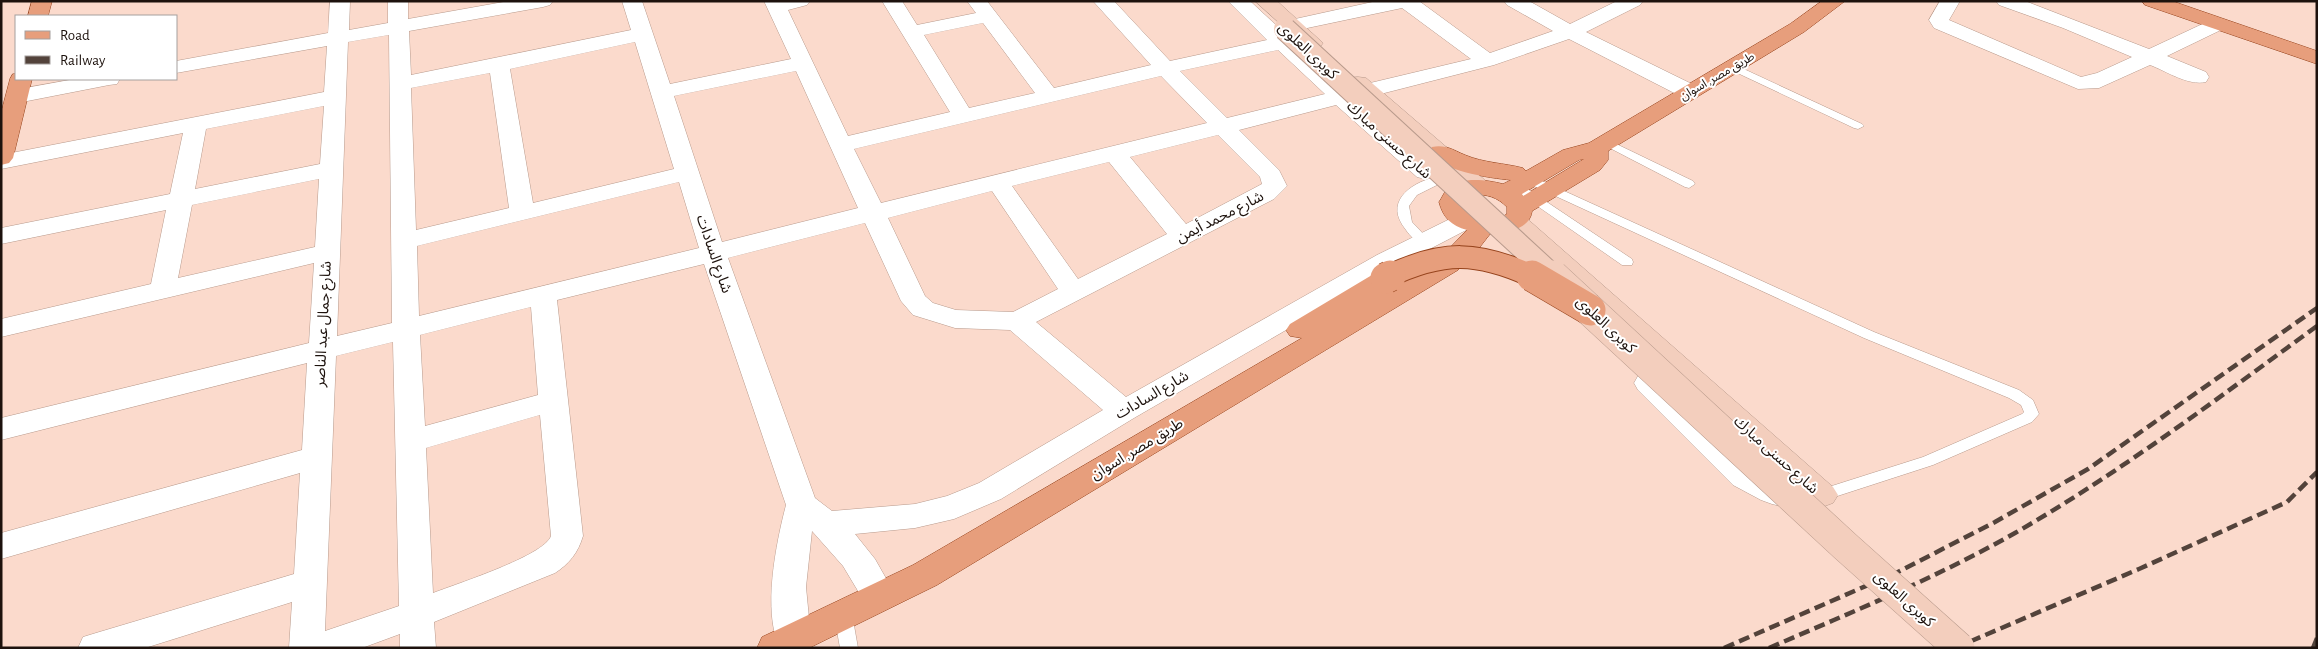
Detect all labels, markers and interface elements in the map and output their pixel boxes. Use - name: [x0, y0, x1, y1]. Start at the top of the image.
- legend: [15, 15, 178, 80]
- street label: كوبرى العلوى: [1275, 20, 1341, 83]
- text: Road: [60, 28, 90, 43]
- street label: طريق مصر, اسوان: [1678, 50, 1757, 104]
- text: Railway: [60, 53, 106, 68]
- street label: شارع حسنى مبارك: [1341, 98, 1434, 185]
- street label: شارع محمد أيمن: [1173, 187, 1268, 249]
- street label: شارع السادات: [690, 213, 735, 297]
- street label: شارع جمال عبد الناصر: [312, 260, 338, 389]
- street label: كوبرى العلوى: [1573, 294, 1639, 357]
- street label: شارع السادات: [1113, 368, 1193, 425]
- street label: شارع حسنى مبارك: [1728, 413, 1821, 500]
- street label: طريق مصر, اسوان: [1088, 416, 1187, 484]
- street label: كوبرى العلوى: [1870, 568, 1938, 631]

